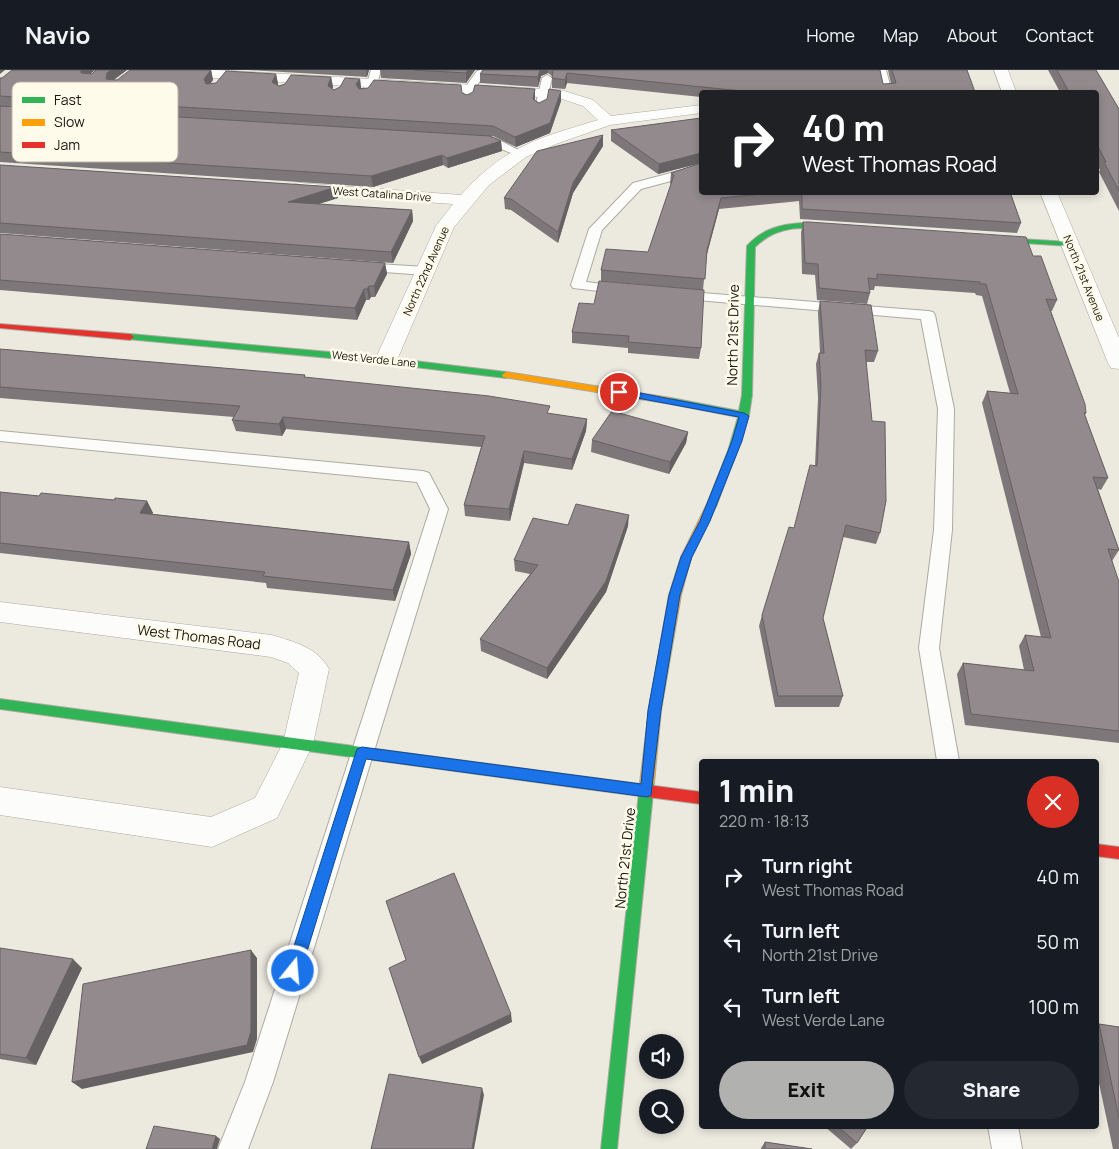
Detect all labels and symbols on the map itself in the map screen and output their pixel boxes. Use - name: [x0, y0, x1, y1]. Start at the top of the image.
- legend: [12, 82, 178, 162]
- text: Fast: [54, 90, 82, 109]
- text: Slow: [54, 112, 85, 131]
- text: Jam: [54, 135, 80, 154]
- street label: West Catalina Drive: [332, 183, 432, 204]
- street label: North 22nd Avenue: [399, 223, 452, 318]
- street label: North 21st Avenue: [1060, 232, 1109, 324]
- street label: North 21st Drive: [722, 284, 743, 386]
- street label: West Verde Lane: [331, 347, 417, 370]
- pin: [598, 371, 640, 413]
- street label: West Thomas Road: [136, 620, 262, 653]
- street label: North 21st Drive: [610, 806, 639, 909]
- position arrow: [266, 944, 318, 996]

